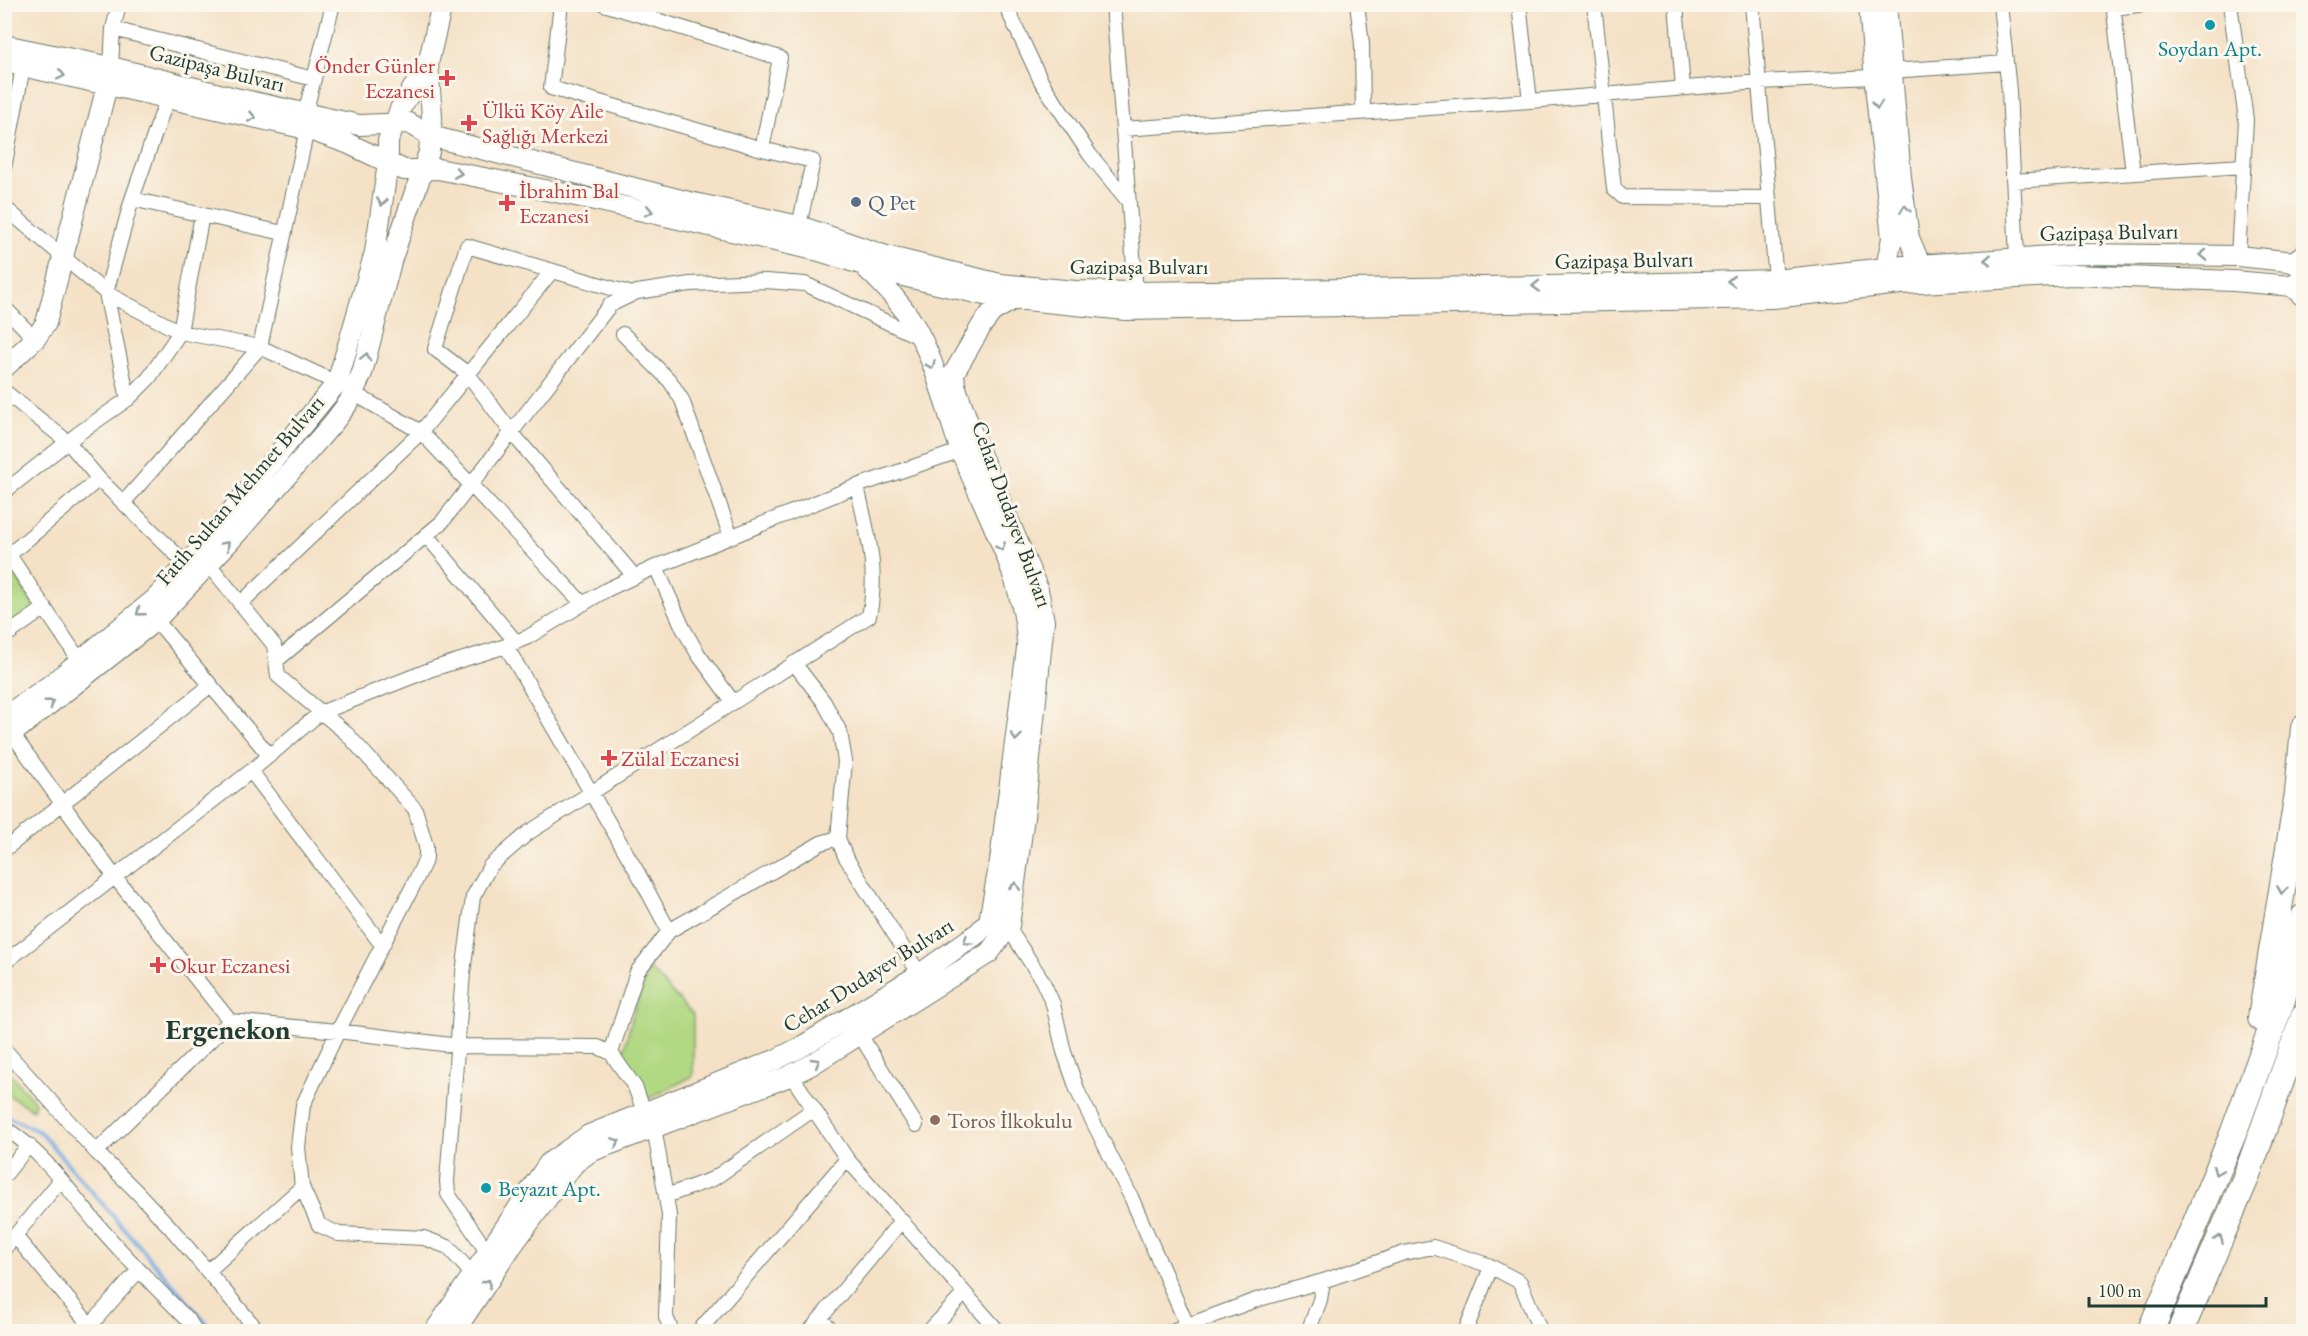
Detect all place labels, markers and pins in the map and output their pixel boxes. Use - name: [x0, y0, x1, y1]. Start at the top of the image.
- marker: Soydan Apt.: [2203, 18, 2217, 32]
- place label: Soydan Apt.: [2158, 34, 2262, 63]
- place label: Önder Günler Eczanesi: [315, 51, 436, 105]
- marker: Önder Günler Eczanesi: [440, 71, 454, 85]
- place label: Ülkü Köy Aile Sağlığı Merkezi: [482, 96, 609, 150]
- marker: Ülkü Köy Aile Sağlığı Merkezi: [460, 114, 478, 132]
- place label: İbrahim Bal Eczanesi: [519, 176, 619, 230]
- place label: Q Pet: [868, 188, 916, 217]
- marker: Q Pet: [849, 195, 863, 209]
- marker: İbrahim Bal Eczanesi: [500, 196, 514, 210]
- place label: Zülal Eczanesi: [621, 744, 740, 773]
- marker: Zülal Eczanesi: [602, 751, 616, 765]
- place label: Okur Eczanesi: [170, 951, 290, 980]
- marker: Okur Eczanesi: [151, 958, 165, 972]
- place label: Toros İlkokulu: [947, 1106, 1073, 1135]
- marker: Toros İlkokulu: [928, 1113, 942, 1127]
- place label: Beyazıt Apt.: [498, 1174, 601, 1203]
- marker: Beyazıt Apt.: [479, 1181, 493, 1195]

